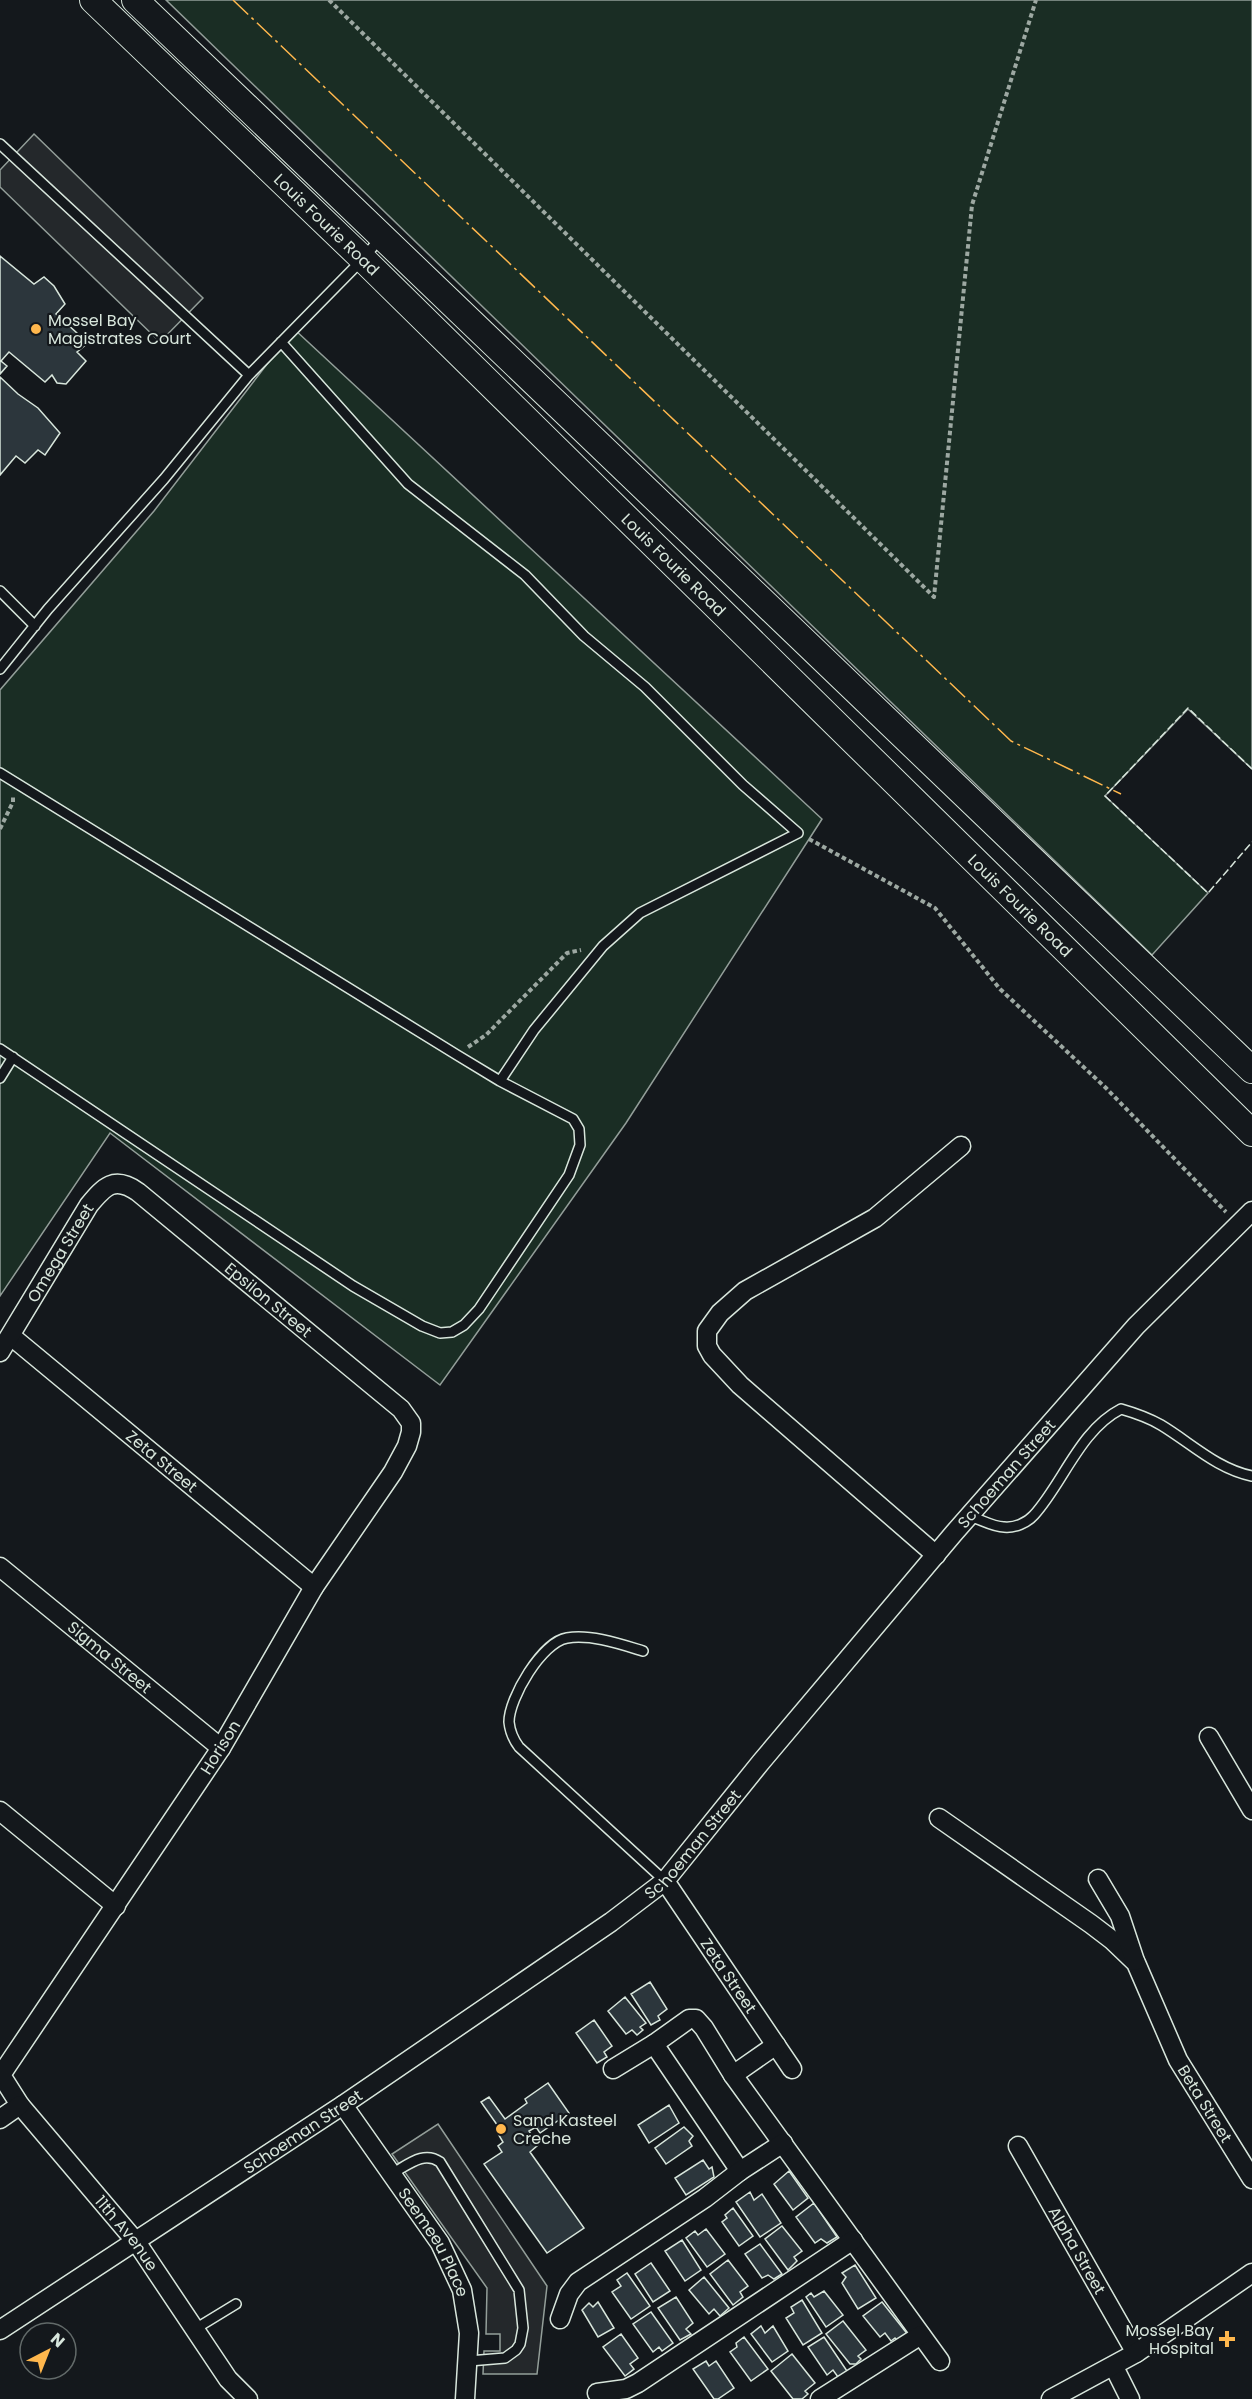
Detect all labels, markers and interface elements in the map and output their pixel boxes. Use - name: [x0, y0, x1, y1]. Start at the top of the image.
- street label: Louis Fourie Road: [269, 168, 384, 281]
- place label: Mossel Bay Magistrates Court: [48, 309, 191, 350]
- marker: Mossel Bay Magistrates Court: [29, 322, 43, 336]
- street label: Louis Fourie Road: [616, 508, 731, 622]
- street label: Louis Fourie Road: [963, 849, 1077, 962]
- street label: Omega Street: [22, 1199, 99, 1307]
- street label: Epsilon Street: [220, 1257, 317, 1343]
- street label: Schoeman Street: [952, 1414, 1061, 1533]
- street label: Zeta Street: [121, 1425, 202, 1498]
- street label: Sigma Street: [63, 1616, 157, 1699]
- street label: Horison: [195, 1716, 246, 1779]
- street label: Schoeman Street: [639, 1785, 746, 1905]
- street label: Zeta Street: [695, 1934, 762, 2018]
- street label: Beta Street: [1172, 2061, 1238, 2147]
- street label: Schoeman Street: [239, 2084, 367, 2179]
- place label: Sand Kasteel Creche: [513, 2109, 617, 2150]
- marker: Sand Kasteel Creche: [494, 2122, 508, 2136]
- street label: Seemeeu Place: [392, 2183, 474, 2298]
- street label: 11th Avenue: [89, 2191, 164, 2276]
- street label: Alpha Street: [1043, 2202, 1111, 2299]
- place label: Mossel Bay Hospital: [1126, 2319, 1214, 2360]
- north arrow: [18, 2321, 78, 2381]
- text: N: [46, 2328, 70, 2353]
- marker: Mossel Bay Hospital: [1218, 2330, 1236, 2348]

